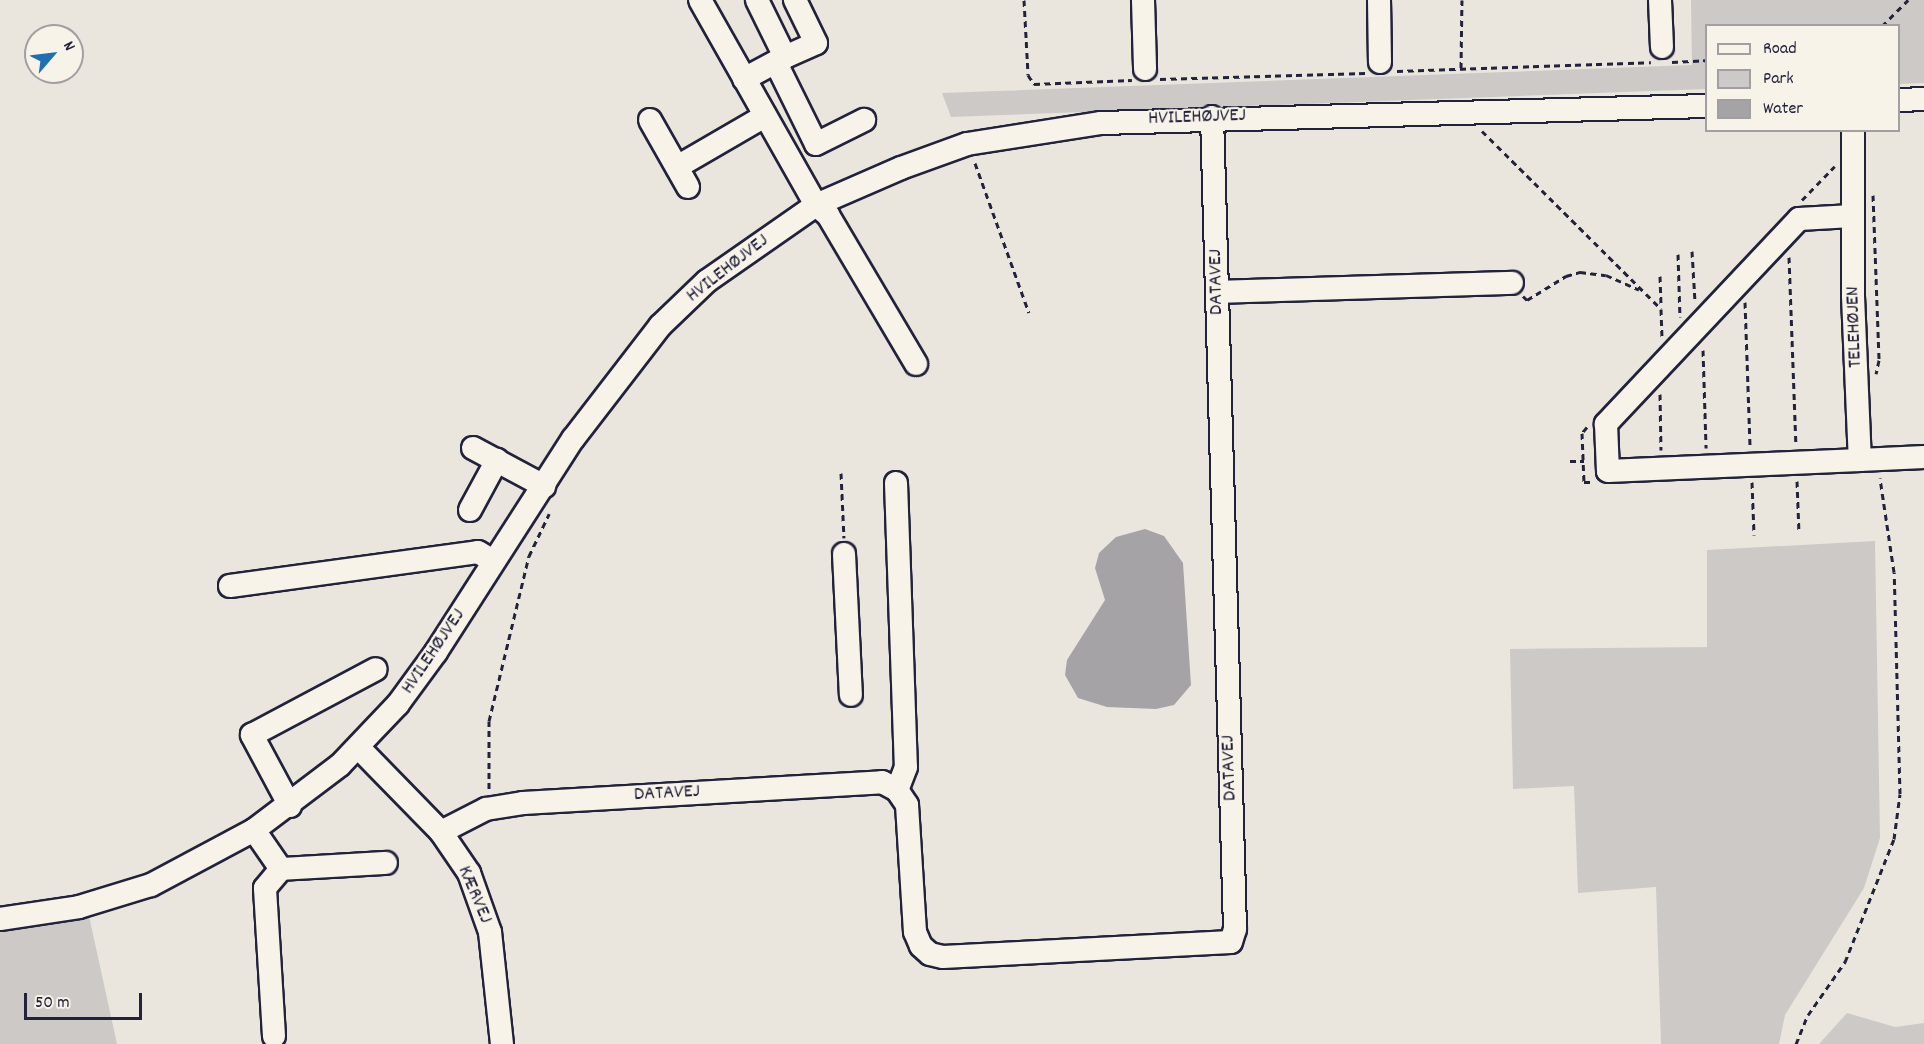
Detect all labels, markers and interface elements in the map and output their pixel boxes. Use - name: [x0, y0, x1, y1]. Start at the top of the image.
- north arrow: [24, 24, 84, 84]
- legend: [1705, 24, 1900, 132]
- text: N: [57, 37, 81, 55]
- text: Road: [1763, 37, 1797, 62]
- text: Park: [1763, 67, 1794, 92]
- text: Water: [1763, 97, 1803, 122]
- street label: HVILEHØJVEJ: [1148, 104, 1246, 132]
- street label: HVILEHØJVEJ: [682, 229, 774, 309]
- street label: DATAVEJ: [1204, 249, 1230, 315]
- street label: TELEHØJEN: [1842, 286, 1868, 368]
- street label: HVILEHØJVEJ: [397, 605, 471, 699]
- street label: DATAVEJ: [1217, 735, 1243, 801]
- street label: DATAVEJ: [633, 780, 701, 808]
- street label: KÆRVEJ: [451, 863, 497, 927]
- scale bar: [27, 981, 146, 1019]
- text: 50 m: [35, 991, 70, 1016]

